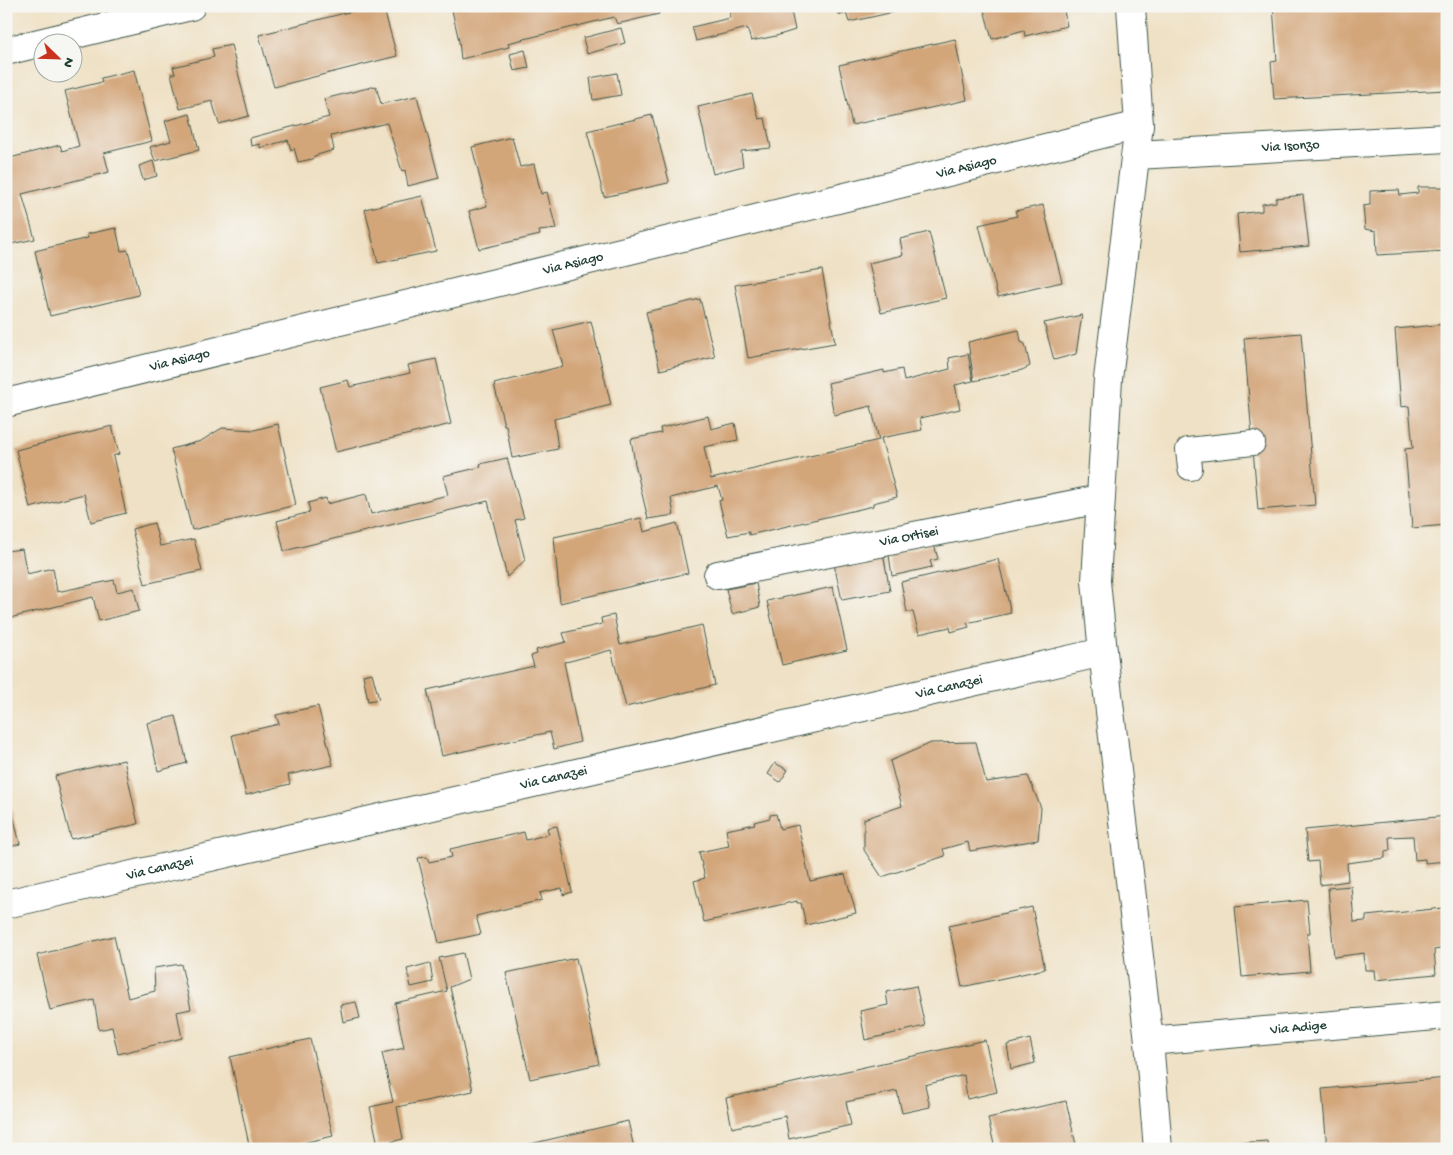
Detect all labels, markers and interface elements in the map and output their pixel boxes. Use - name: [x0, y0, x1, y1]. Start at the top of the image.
- north arrow: [32, 32, 82, 82]
- text: N: [58, 55, 77, 70]
- street label: Via Isonzo: [1260, 136, 1320, 157]
- street label: Via Asiago: [934, 152, 998, 183]
- street label: Via Asiago: [540, 248, 605, 280]
- street label: Via Asiago: [147, 345, 212, 376]
- street label: Via Ortisei: [877, 523, 940, 551]
- street label: Via Canazei: [913, 671, 985, 703]
- street label: Via Canazei: [518, 762, 589, 794]
- street label: Via Canazei: [124, 853, 195, 885]
- street label: Via Adige: [1268, 1017, 1328, 1039]

